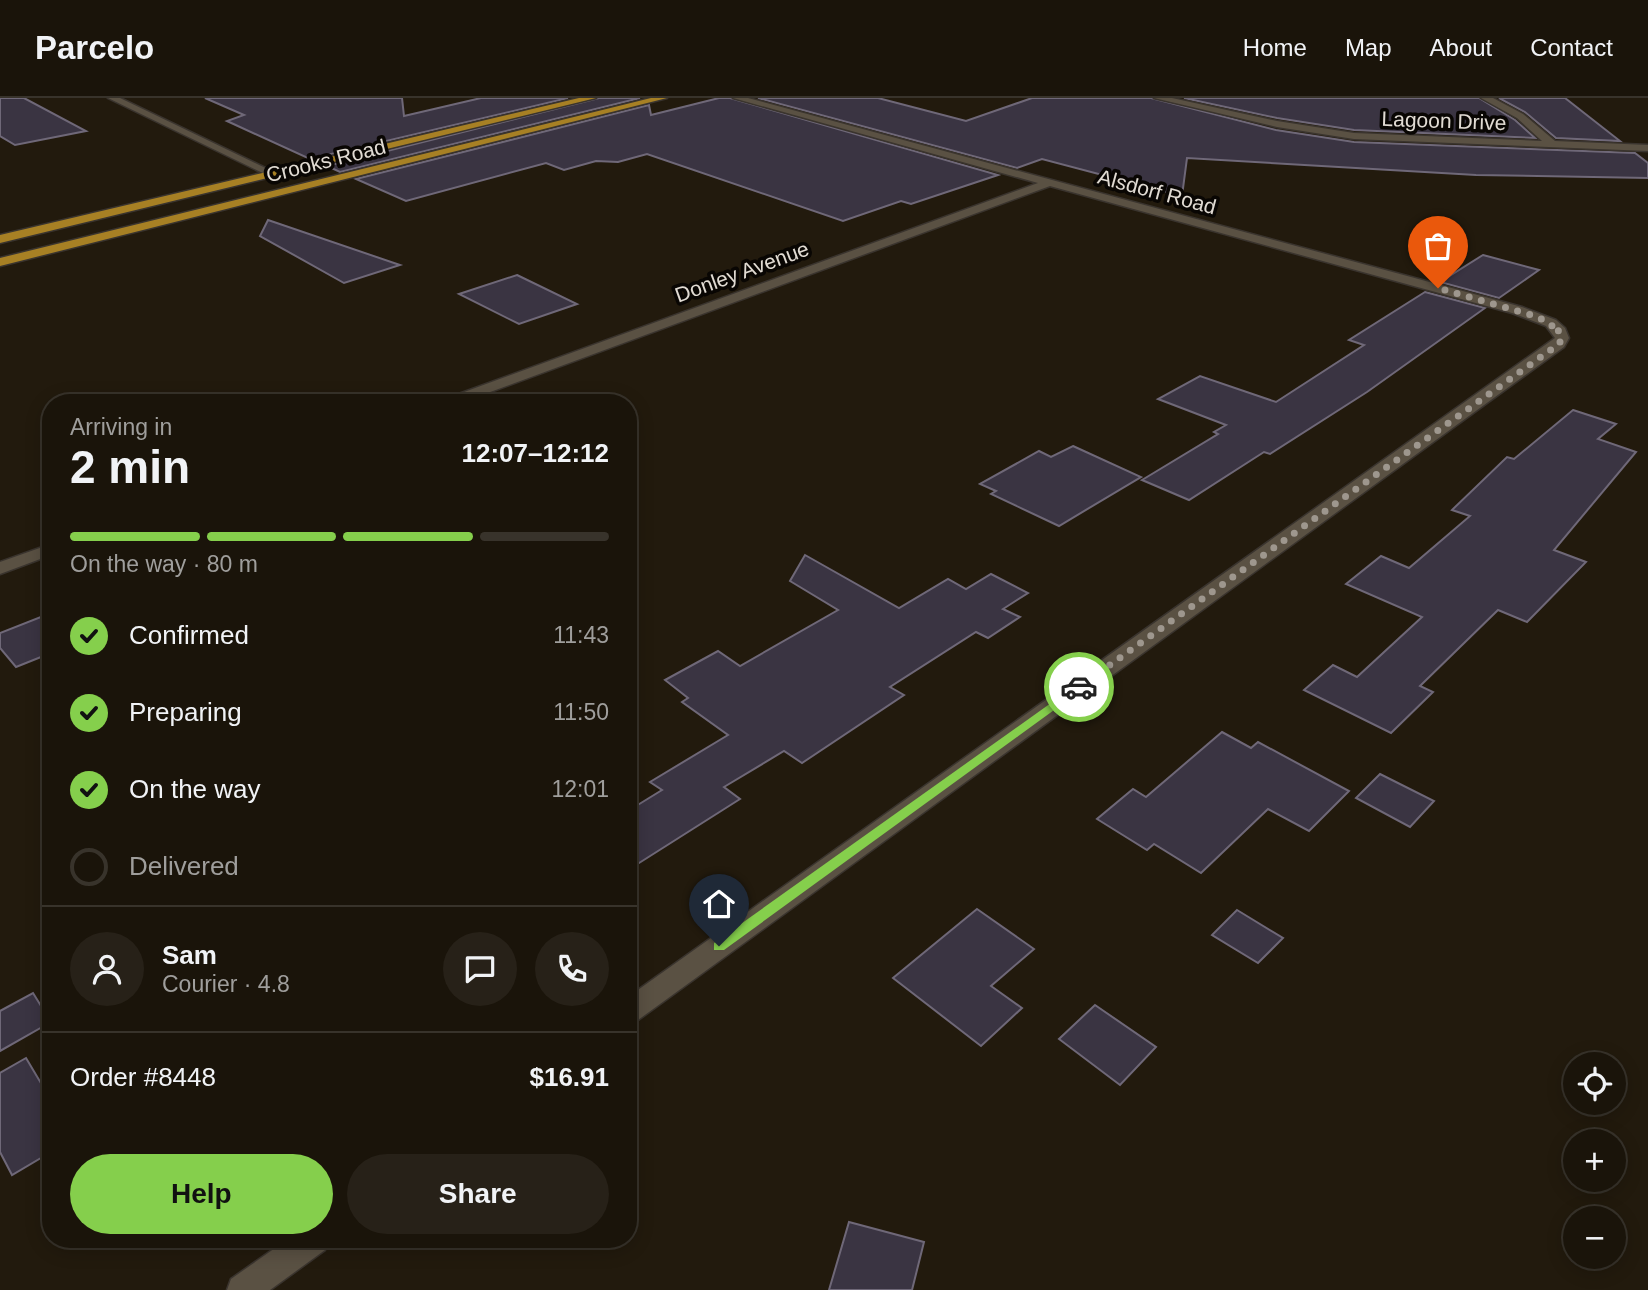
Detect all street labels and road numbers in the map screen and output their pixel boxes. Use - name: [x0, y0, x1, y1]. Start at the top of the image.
- street label: Lagoon Drive: [1381, 107, 1507, 134]
- street label: Crooks Road: [264, 135, 388, 186]
- street label: Alsdorf Road: [1096, 165, 1219, 218]
- street label: Donley Avenue: [672, 237, 812, 306]

